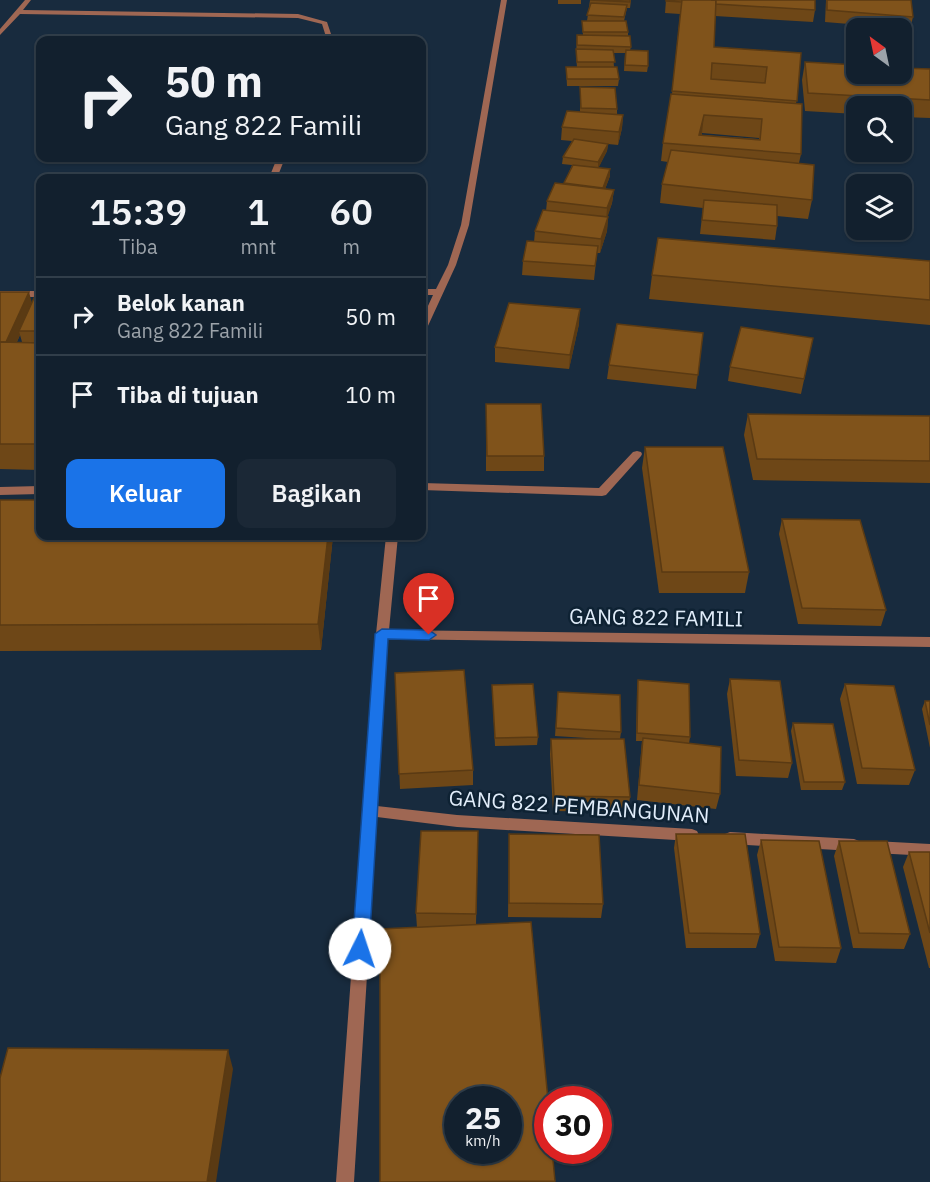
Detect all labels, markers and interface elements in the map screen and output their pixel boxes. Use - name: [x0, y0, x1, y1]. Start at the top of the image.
- north arrow: [846, 18, 912, 84]
- map controls: [846, 18, 912, 240]
- text: 50 m: [165, 54, 263, 109]
- icon: right: [66, 60, 144, 138]
- button: search: [846, 96, 912, 162]
- text: Gang 822 Famili: [165, 107, 362, 142]
- button: layers: [846, 174, 912, 240]
- text: 15:39: [89, 188, 187, 235]
- text: 1: [248, 188, 269, 235]
- text: 60: [330, 188, 373, 235]
- text: Tiba: [119, 233, 158, 260]
- text: mnt: [240, 233, 276, 260]
- text: m: [342, 233, 360, 260]
- text: Belok kanan: [117, 288, 245, 317]
- icon: right: [66, 300, 99, 333]
- text: 50 m: [345, 302, 396, 331]
- text: Gang 822 Famili: [117, 317, 263, 344]
- icon: arrive: [66, 378, 99, 411]
- text: Tiba di tujuan: [117, 380, 259, 409]
- text: 10 m: [345, 380, 396, 409]
- button: Keluar: [66, 459, 225, 528]
- button: Bagikan: [237, 459, 396, 528]
- pin: [403, 573, 454, 635]
- icon: arrive: [412, 582, 445, 615]
- street label: GANG 822 FAMILI: [569, 601, 743, 633]
- street label: GANG 822 PEMBANGUNAN: [448, 783, 710, 829]
- position arrow: [328, 917, 392, 981]
- speed limit sign: 30: [534, 1086, 612, 1164]
- text: 25: [465, 1098, 501, 1137]
- text: km/h: [465, 1131, 501, 1150]

